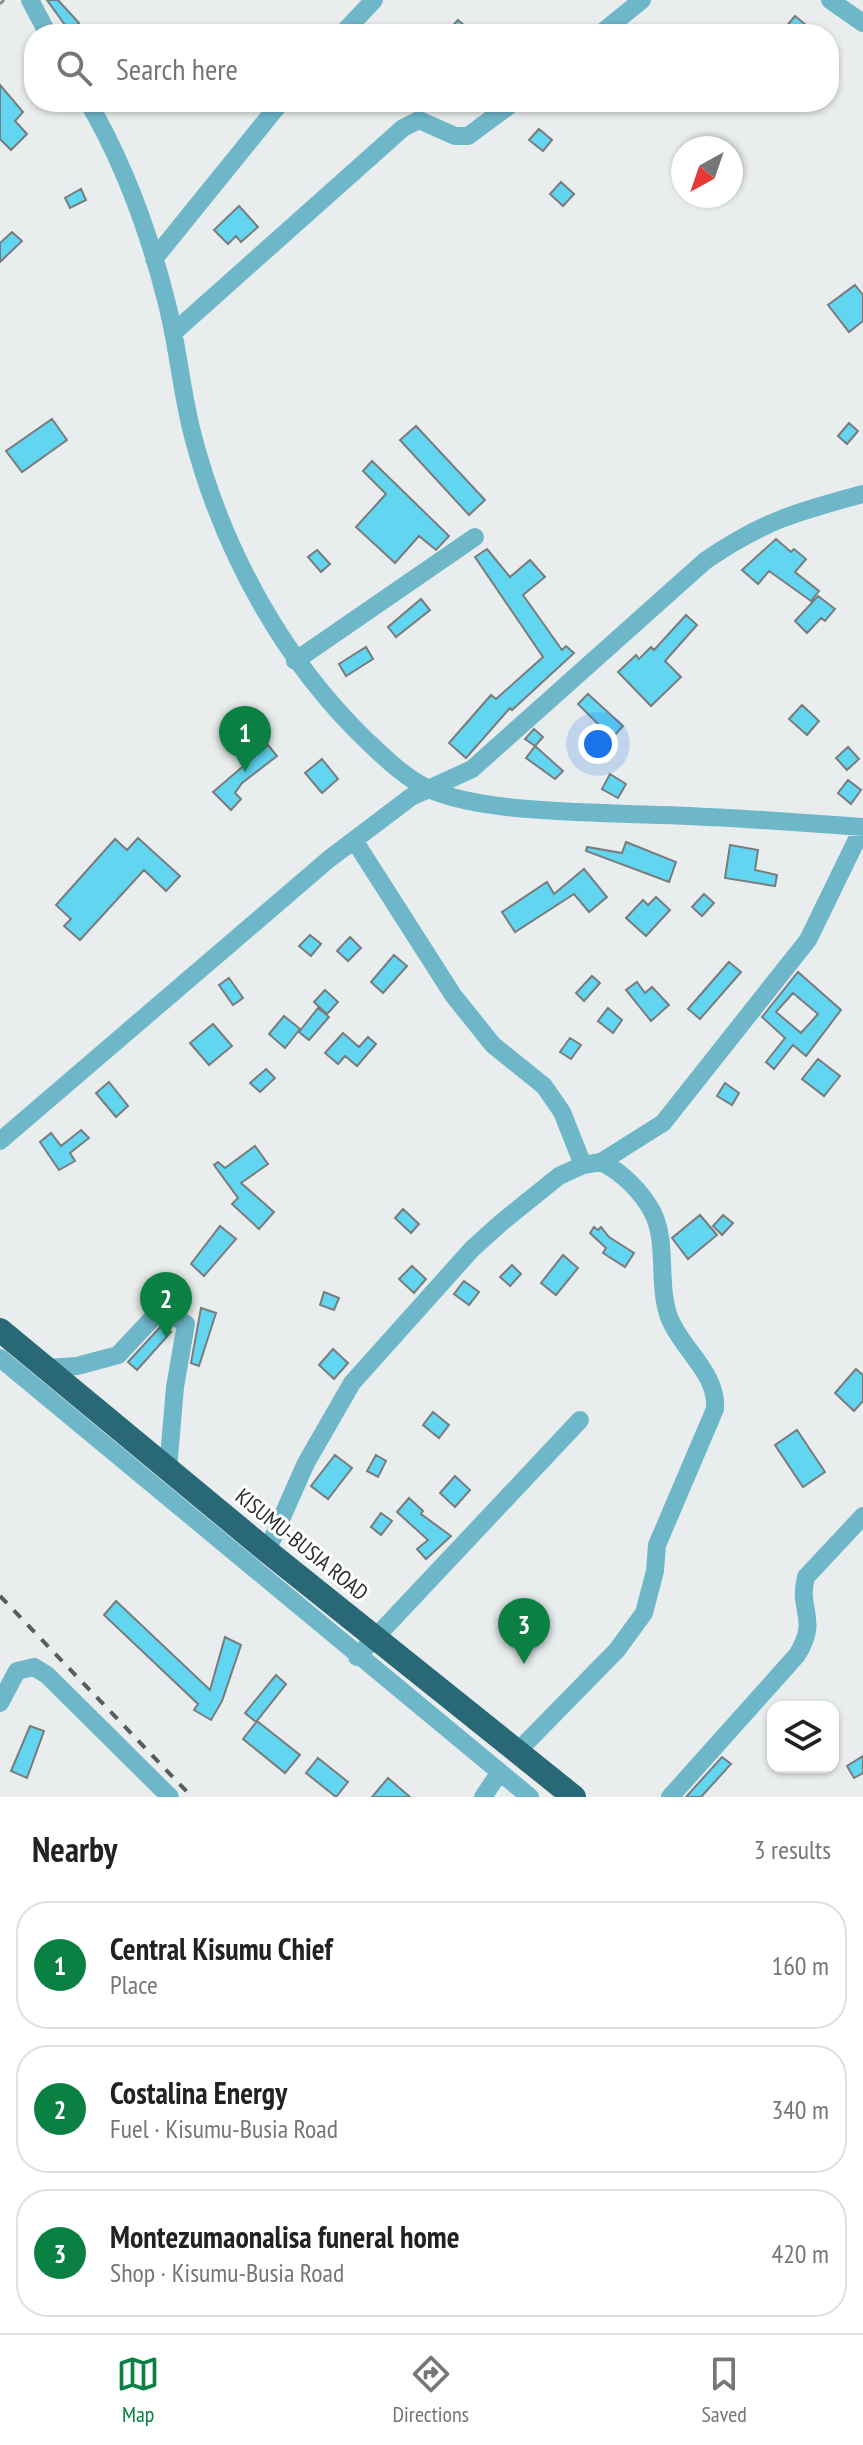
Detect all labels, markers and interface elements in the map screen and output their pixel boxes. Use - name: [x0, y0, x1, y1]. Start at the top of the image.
- search box: [24, 24, 839, 112]
- icon: search: [52, 46, 96, 90]
- text: Search here: [116, 49, 238, 88]
- north arrow: [671, 136, 743, 208]
- pin: 1: [219, 706, 271, 772]
- your location: [578, 724, 618, 764]
- pin: 2: [140, 1272, 192, 1338]
- street label: KISUMU-BUSIA ROAD: [230, 1482, 374, 1606]
- pin: 3: [498, 1598, 550, 1664]
- map controls: [767, 1701, 839, 1773]
- button: layers: [767, 1701, 839, 1773]
- text: Nearby: [32, 1827, 117, 1871]
- text: 3 results: [754, 1833, 831, 1866]
- text: Central Kisumu Chief: [110, 1929, 333, 1968]
- text: 1: [54, 1949, 66, 1982]
- text: 160 m: [771, 1949, 829, 1982]
- text: Place: [110, 1968, 158, 2001]
- text: Costalina Energy: [110, 2073, 287, 2112]
- text: 2: [54, 2093, 66, 2126]
- text: 340 m: [771, 2093, 829, 2126]
- text: Fuel · Kisumu-Busia Road: [110, 2112, 338, 2145]
- text: Montezumaonalisa funeral home: [110, 2217, 460, 2256]
- text: 3: [54, 2237, 66, 2270]
- text: 420 m: [771, 2237, 829, 2270]
- text: Shop · Kisumu-Busia Road: [110, 2256, 344, 2289]
- tab: Map: [116, 2352, 160, 2428]
- tab: Directions: [393, 2352, 469, 2428]
- tab: Saved: [701, 2352, 747, 2428]

